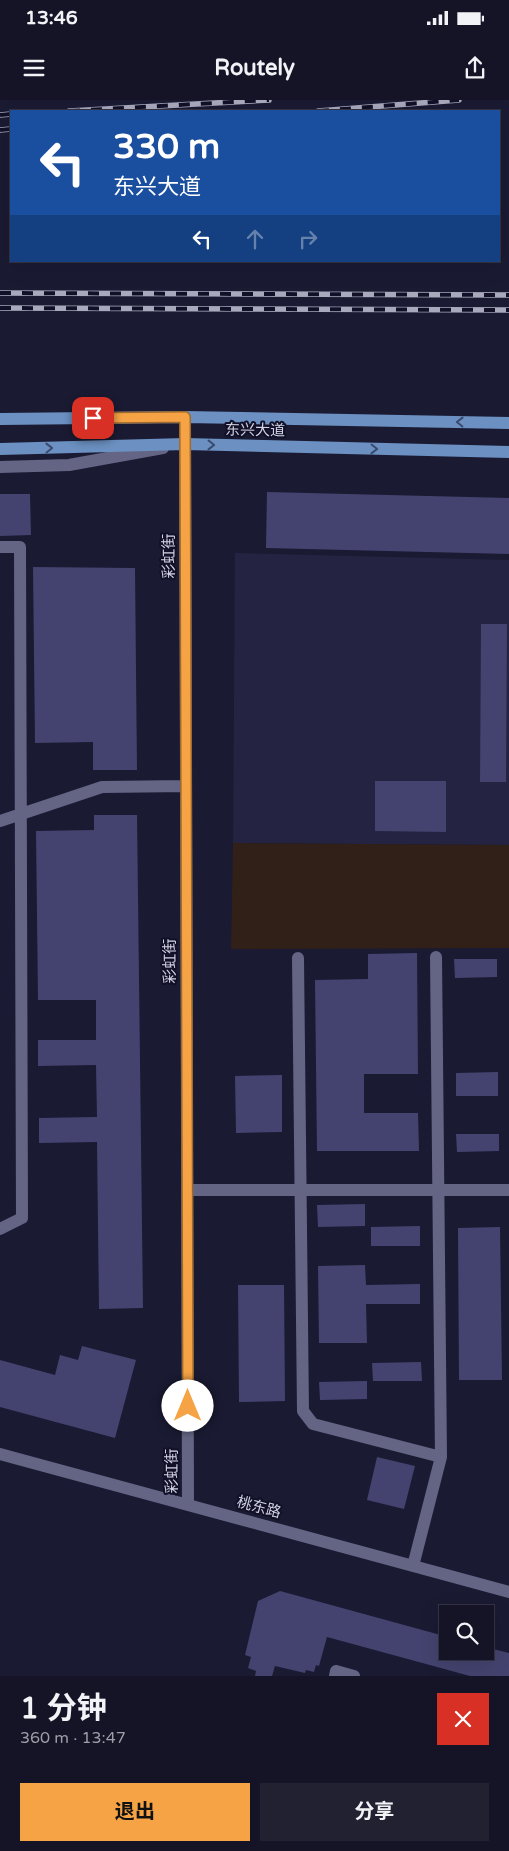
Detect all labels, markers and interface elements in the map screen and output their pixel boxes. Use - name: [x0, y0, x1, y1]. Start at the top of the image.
- text: 13:46: [25, 7, 78, 29]
- icon: menu: [20, 54, 48, 82]
- icon: share: [461, 54, 489, 82]
- text: Routely: [214, 55, 295, 81]
- text: 330 m: [113, 126, 220, 168]
- icon: left: [30, 130, 95, 195]
- text: 东兴大道: [113, 174, 201, 200]
- icon: left: [188, 225, 216, 253]
- icon: ahead: [241, 225, 269, 253]
- icon: right: [294, 225, 322, 253]
- pin: [72, 397, 114, 439]
- icon: arrive: [79, 404, 107, 432]
- one-way arrow: [456, 417, 464, 427]
- street label: 东兴大道: [225, 420, 285, 440]
- one-way arrow: [208, 440, 215, 450]
- one-way arrow: [45, 442, 53, 453]
- one-way arrow: [370, 443, 378, 454]
- street label: 彩虹街: [160, 533, 178, 579]
- street label: 彩虹街: [161, 938, 179, 984]
- position arrow: [161, 1379, 213, 1431]
- street label: 彩虹街: [163, 1448, 181, 1494]
- street label: 桃东路: [235, 1492, 283, 1522]
- map controls: [439, 1605, 494, 1660]
- button: search: [439, 1605, 494, 1660]
- text: 1 分钟: [20, 1690, 107, 1727]
- button: close: [437, 1693, 489, 1745]
- text: 360 m · 13:47: [20, 1728, 126, 1748]
- button: 退出: [20, 1783, 250, 1841]
- button: 分享: [260, 1783, 489, 1841]

